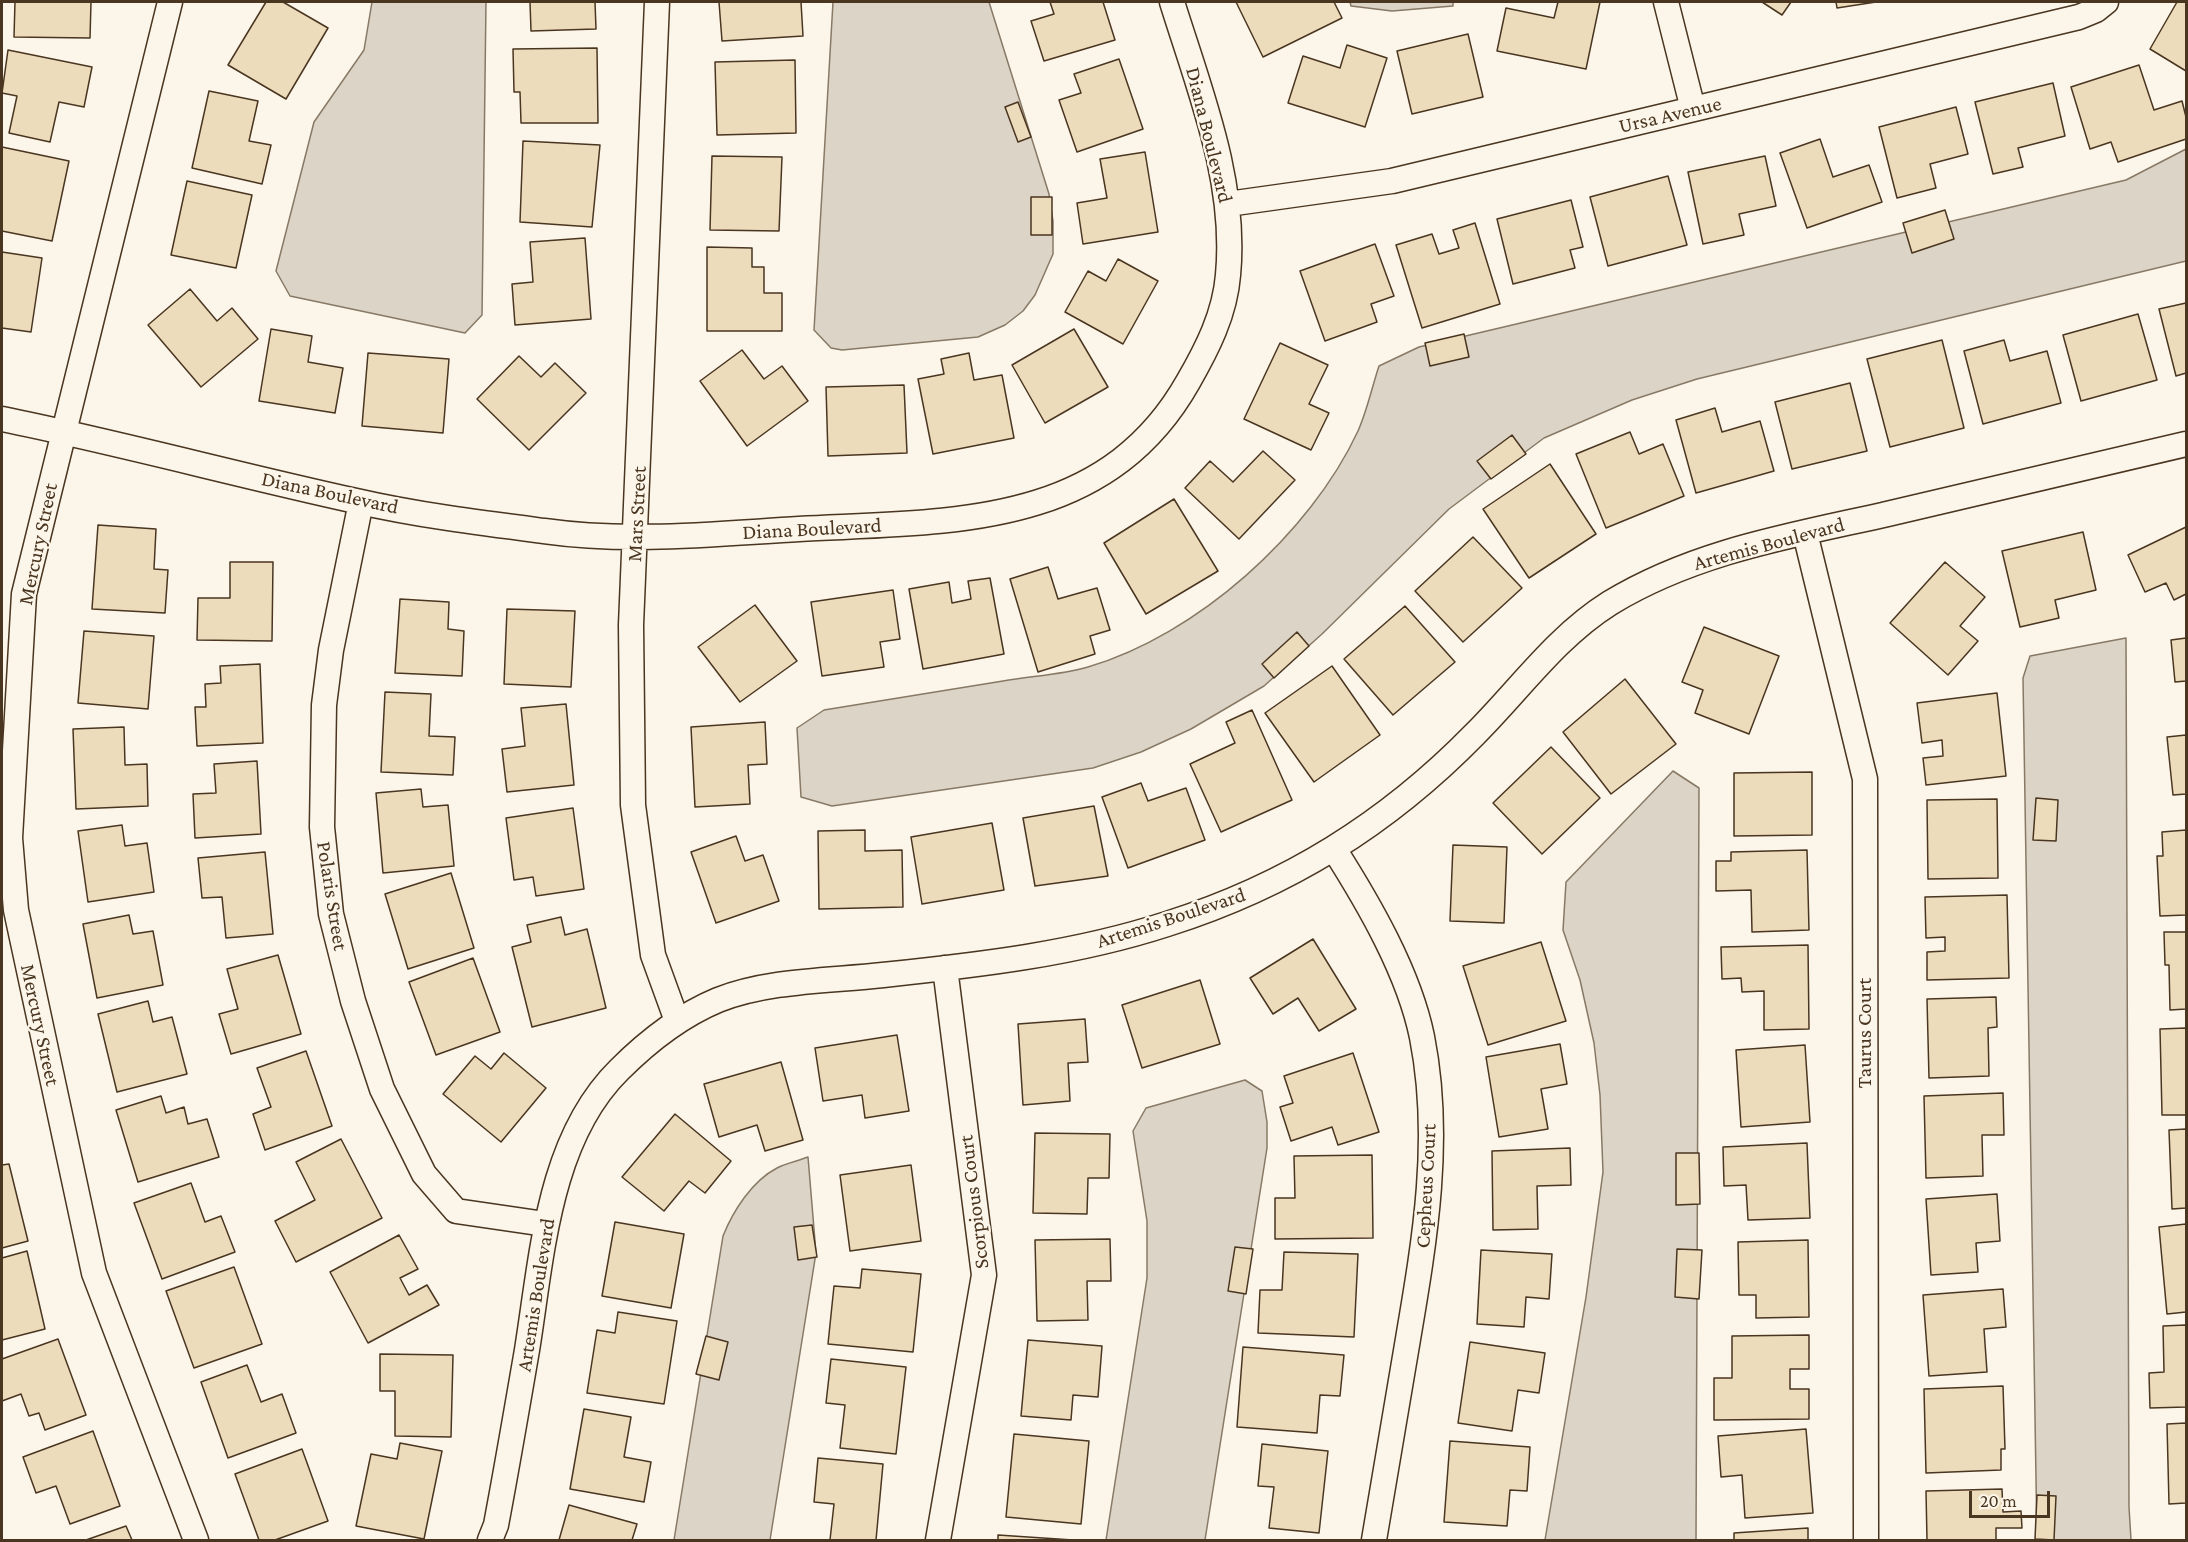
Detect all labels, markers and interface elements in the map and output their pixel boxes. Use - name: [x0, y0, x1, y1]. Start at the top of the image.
- street label: Diana Boulevard: [1180, 64, 1238, 206]
- street label: Ursa Avenue: [1616, 91, 1724, 139]
- street label: Mars Street: [622, 465, 652, 563]
- street label: Diana Boulevard: [259, 466, 401, 520]
- street label: Mercury Street: [13, 481, 63, 607]
- street label: Artemis Boulevard: [1691, 512, 1847, 576]
- street label: Diana Boulevard: [742, 513, 882, 545]
- street label: Polaris Street: [311, 840, 353, 952]
- street label: Artemis Boulevard: [1093, 882, 1249, 954]
- street label: Mercury Street: [15, 962, 65, 1088]
- street label: Taurus Court: [1852, 978, 1878, 1088]
- street label: Cepheus Court: [1410, 1123, 1442, 1249]
- street label: Scorpious Court: [953, 1134, 995, 1270]
- street label: Artemis Boulevard: [511, 1216, 561, 1374]
- scale bar: [1972, 1479, 2053, 1517]
- text: 20 m: [1980, 1491, 2017, 1511]

